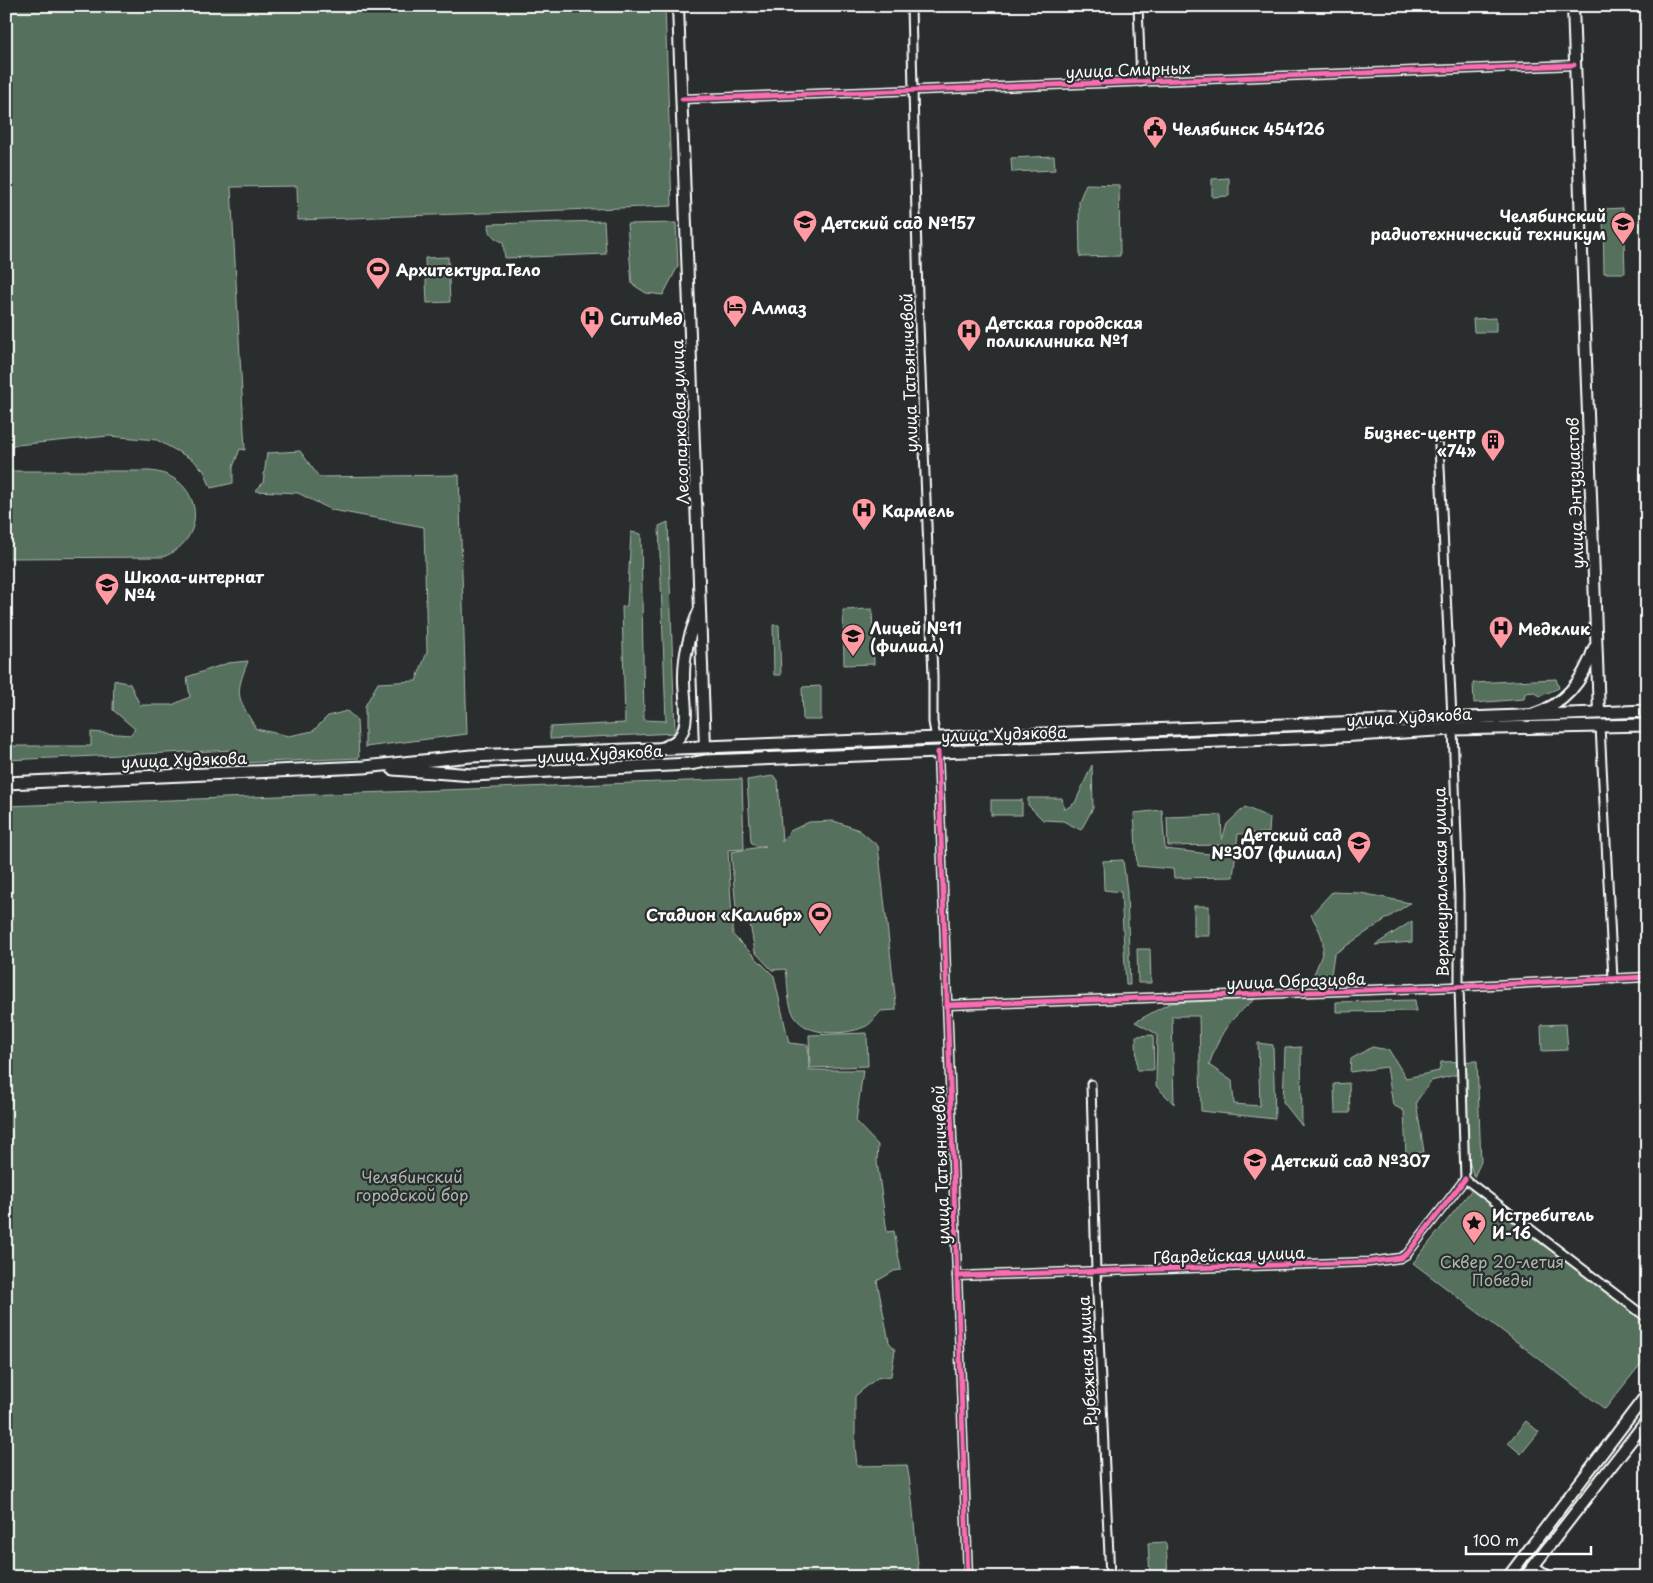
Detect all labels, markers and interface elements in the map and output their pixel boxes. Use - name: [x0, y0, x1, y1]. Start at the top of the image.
- street label: улица Смирных: [1065, 55, 1191, 83]
- public building icon: Челябинск 454126: [1142, 115, 1168, 149]
- place label: Челябинск 454126: [1172, 116, 1325, 140]
- place label: Челябинский радиотехнический техникум: [1371, 203, 1606, 245]
- school or university icon: Детский сад №157: [792, 209, 818, 243]
- place label: Детский сад №157: [821, 210, 975, 234]
- school or university icon: Челябинский радиотехнический техникум: [1610, 211, 1636, 245]
- sports icon: Архитектура.Тело: [365, 256, 391, 290]
- place label: Архитектура.Тело: [396, 257, 541, 281]
- street label: улица Татьяничевой: [893, 293, 923, 453]
- hotel icon: Алмаз: [722, 294, 748, 328]
- place label: Алмаз: [752, 295, 807, 319]
- hospital icon: СитиМед: [579, 305, 605, 339]
- place label: СитиМед: [610, 306, 683, 330]
- place label: Детская городская поликлиника №1: [985, 310, 1143, 352]
- hospital icon: Детская городская поликлиника №1: [956, 318, 982, 352]
- street label: Лесопарковая улица: [664, 339, 694, 505]
- street label: улица Энтузиастов: [1559, 417, 1589, 569]
- place label: Бизнес-центр «74»: [1364, 420, 1476, 462]
- building icon: Бизнес-центр «74»: [1480, 428, 1506, 462]
- hospital icon: Кармель: [851, 497, 877, 531]
- place label: Кармель: [882, 498, 954, 522]
- place label: Школа-интернат №4: [124, 564, 265, 606]
- school or university icon: Школа-интернат №4: [94, 572, 120, 606]
- place label: Лицей №11 (филиал): [870, 615, 962, 657]
- hospital icon: Медклик: [1488, 615, 1514, 649]
- place label: Медклик: [1518, 616, 1591, 640]
- school or university icon: Лицей №11 (филиал): [840, 623, 866, 657]
- street label: улица Худякова: [1346, 701, 1473, 731]
- street label: улица Худякова: [941, 719, 1067, 747]
- street label: улица Худякова: [537, 738, 664, 768]
- street label: улица Худякова: [121, 745, 247, 773]
- street label: Верхнеуральская улица: [1426, 787, 1454, 977]
- place label: Детский сад №307 (филиал): [1211, 822, 1342, 864]
- school or university icon: Детский сад №307 (филиал): [1346, 830, 1372, 864]
- sports icon: Стадион «Калибр»: [807, 901, 833, 935]
- place label: Стадион «Калибр»: [646, 902, 802, 926]
- street label: улица Образцова: [1226, 966, 1366, 994]
- street label: улица Татьяничевой: [925, 1085, 955, 1245]
- school or university icon: Детский сад №307: [1242, 1147, 1268, 1181]
- place label: Детский сад №307: [1271, 1148, 1430, 1172]
- park label: Челябинский городской бор: [356, 1164, 468, 1206]
- place label: Истребитель И-16: [1492, 1202, 1594, 1244]
- place icon: Истребитель И-16: [1461, 1210, 1487, 1244]
- street label: Гвардейская улица: [1153, 1239, 1305, 1269]
- park label: Сквер 20-летия Победы: [1440, 1249, 1564, 1291]
- street label: Рубежная улица: [1071, 1295, 1101, 1427]
- scale bar: [1466, 1523, 1590, 1555]
- text: 100 m: [1473, 1528, 1519, 1551]

